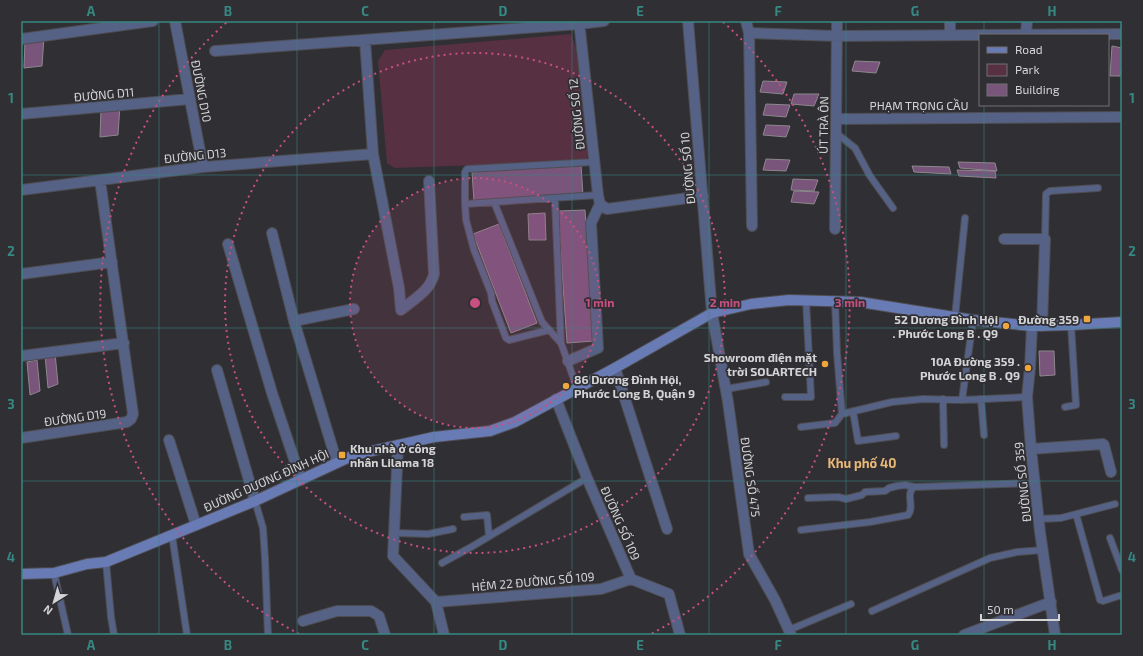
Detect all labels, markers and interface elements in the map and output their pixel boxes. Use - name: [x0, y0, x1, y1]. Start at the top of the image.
- text: A: [87, 3, 96, 19]
- text: B: [224, 3, 232, 19]
- text: C: [361, 3, 369, 19]
- text: D: [499, 3, 508, 19]
- text: E: [636, 3, 644, 19]
- text: F: [774, 3, 782, 19]
- text: G: [911, 3, 919, 19]
- text: H: [1048, 3, 1057, 19]
- legend: [979, 34, 1109, 106]
- text: Road: [1015, 42, 1043, 56]
- street label: ĐƯỜNG D10: [189, 59, 215, 123]
- text: Park: [1015, 62, 1040, 76]
- street label: ĐƯỜNG SỐ 12: [564, 77, 587, 151]
- text: Building: [1015, 82, 1060, 96]
- street label: ĐƯỜNG D11: [73, 84, 135, 104]
- text: 1: [8, 90, 14, 106]
- text: 1: [1129, 90, 1135, 106]
- street label: ÚT TRÀ ÔN: [815, 96, 831, 154]
- street label: PHẠM TRỌNG CẦU: [870, 98, 968, 113]
- street label: ĐƯỜNG SỐ 10: [676, 131, 697, 205]
- street label: ĐƯỜNG D13: [163, 145, 227, 165]
- text: 2: [7, 243, 15, 259]
- text: 2: [1128, 243, 1136, 259]
- text: 1 min: [586, 295, 614, 309]
- text: 2 min: [710, 295, 740, 309]
- text: 3 min: [835, 295, 865, 309]
- centre of rings: [468, 296, 482, 310]
- place label: 52 Dương Đình Hội . Phước Long B . Q9: [893, 312, 998, 341]
- place label: Đường 359: [1018, 312, 1079, 326]
- marker: Đường 359: [1082, 314, 1092, 324]
- marker: 52 Dương Đình Hội . Phước Long B . Q9: [1001, 321, 1011, 331]
- place label: Showroom điện mặt trời SOLARTECH: [704, 350, 817, 378]
- place label: 10A Đường 359 . Phước Long B . Q9: [920, 354, 1020, 383]
- marker: Showroom điện mặt trời SOLARTECH: [820, 359, 830, 369]
- marker: 10A Đường 359 . Phước Long B . Q9: [1023, 363, 1033, 373]
- place label: 86 Dương Đình Hội, Phước Long B, Quận 9: [574, 372, 695, 401]
- marker: 86 Dương Đình Hội, Phước Long B, Quận 9: [561, 381, 571, 391]
- text: 3: [7, 396, 15, 412]
- text: 3: [1128, 396, 1136, 412]
- street label: ĐƯỜNG D19: [43, 406, 107, 428]
- street label: ĐƯỜNG SỐ 475: [738, 436, 765, 518]
- place label: Khu nhà ở công nhân Lilama 18: [350, 441, 436, 469]
- street label: ĐƯỜNG SỐ 359: [1010, 441, 1033, 523]
- street label: ĐƯỜNG DƯƠNG ĐÌNH HỘI: [201, 446, 331, 515]
- marker: Khu nhà ở công nhân Lilama 18: [337, 450, 347, 460]
- district label: Khu phố 40: [827, 455, 897, 471]
- street label: ĐƯỜNG SỐ 109: [598, 483, 645, 562]
- text: 4: [7, 549, 15, 565]
- text: 4: [1128, 549, 1136, 565]
- street label: HẺM 22 ĐƯỜNG SỐ 109: [471, 568, 595, 593]
- north arrow: [34, 582, 74, 622]
- scale bar: [981, 596, 1059, 622]
- text: 50 m: [987, 602, 1014, 616]
- text: N: [41, 603, 55, 618]
- text: A: [87, 637, 96, 653]
- text: B: [224, 637, 232, 653]
- text: C: [361, 637, 369, 653]
- text: D: [499, 637, 508, 653]
- text: E: [636, 637, 644, 653]
- text: F: [774, 637, 782, 653]
- text: G: [911, 637, 919, 653]
- text: H: [1048, 637, 1057, 653]

